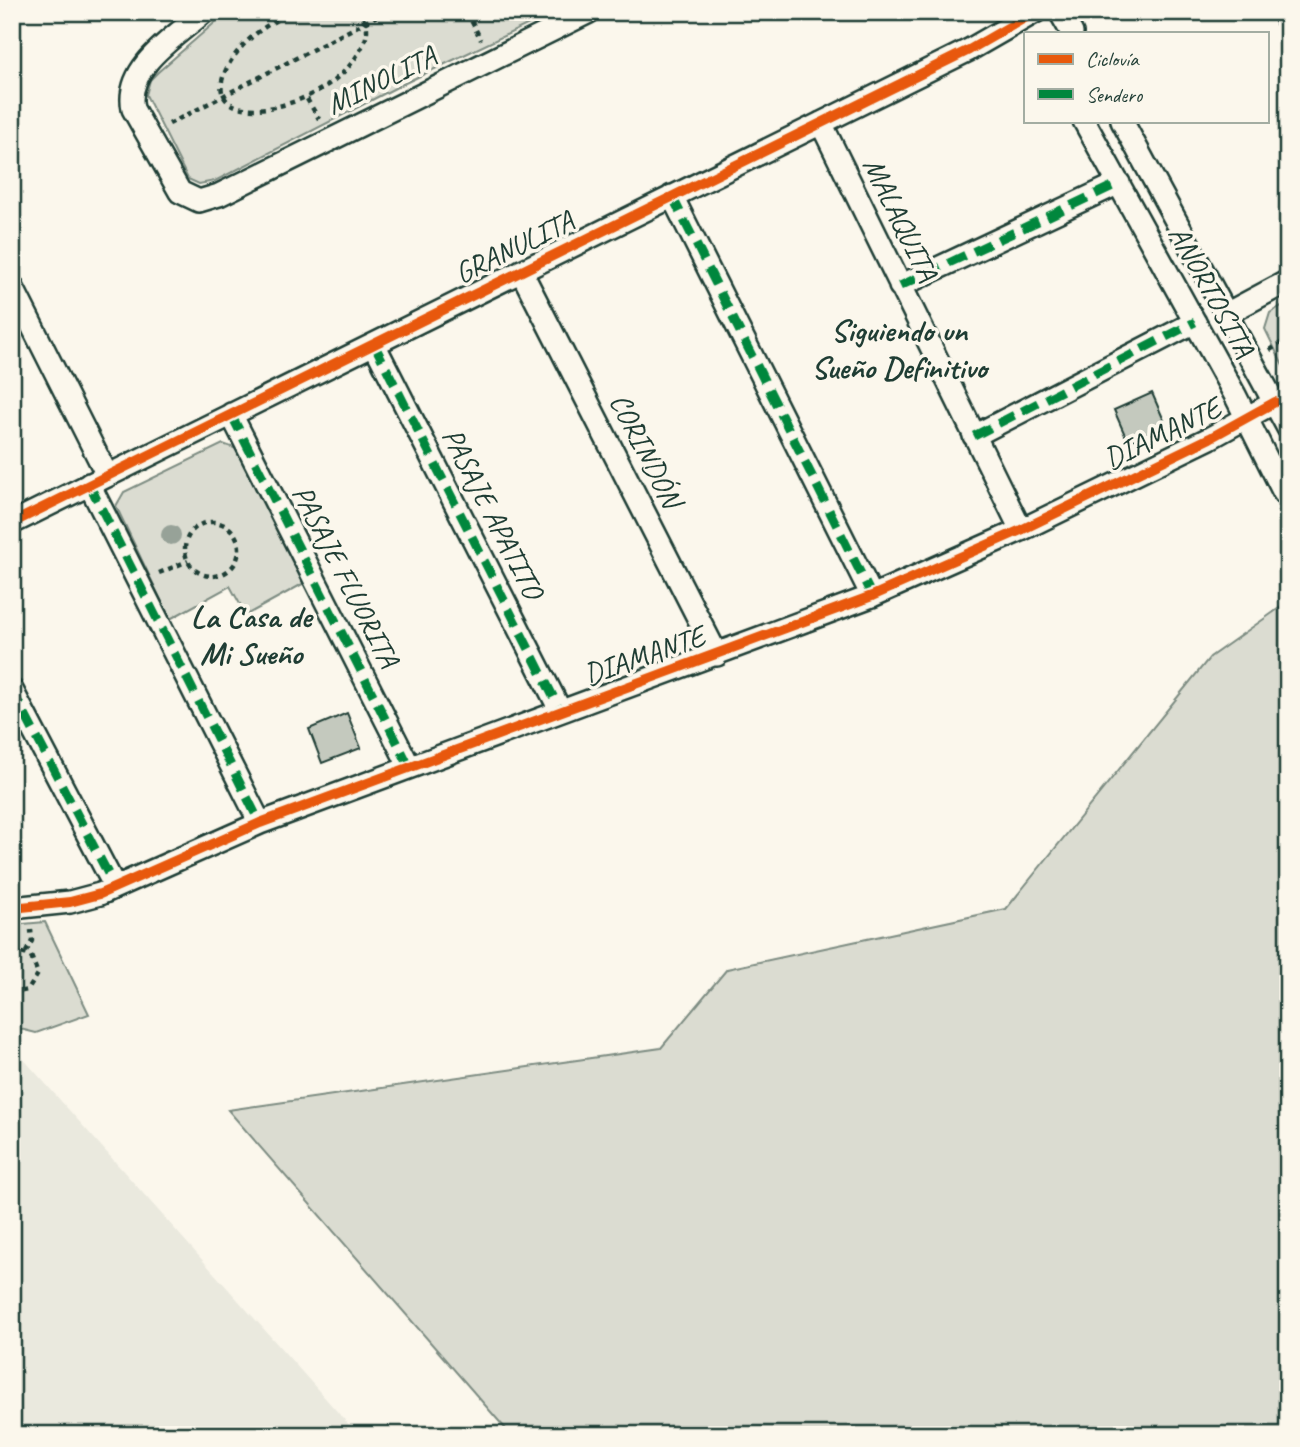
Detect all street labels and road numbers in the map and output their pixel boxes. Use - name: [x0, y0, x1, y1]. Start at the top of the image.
- street label: MINOLITA: [320, 36, 444, 123]
- street label: MALAQUITA: [855, 151, 948, 288]
- street label: GRANULITA: [448, 201, 582, 292]
- street label: ANORTOSITA: [1160, 218, 1264, 364]
- street label: CORINDÓN: [601, 387, 693, 518]
- street label: DIAMANTE: [1097, 387, 1230, 478]
- street label: PASAJE APATITO: [434, 421, 554, 608]
- street label: PASAJE FLUORITA: [284, 479, 409, 675]
- street label: DIAMANTE: [578, 615, 713, 693]

